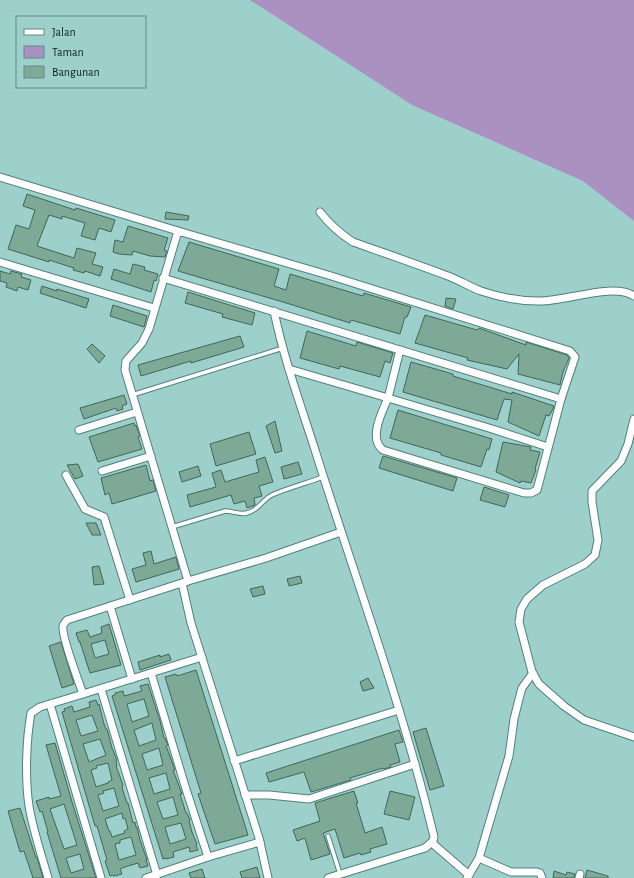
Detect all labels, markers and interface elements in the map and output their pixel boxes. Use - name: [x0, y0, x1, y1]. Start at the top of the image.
- legend: [16, 16, 146, 88]
- text: Jalan: [52, 26, 76, 38]
- text: Taman: [52, 46, 84, 58]
- text: Bangunan: [52, 66, 100, 78]

